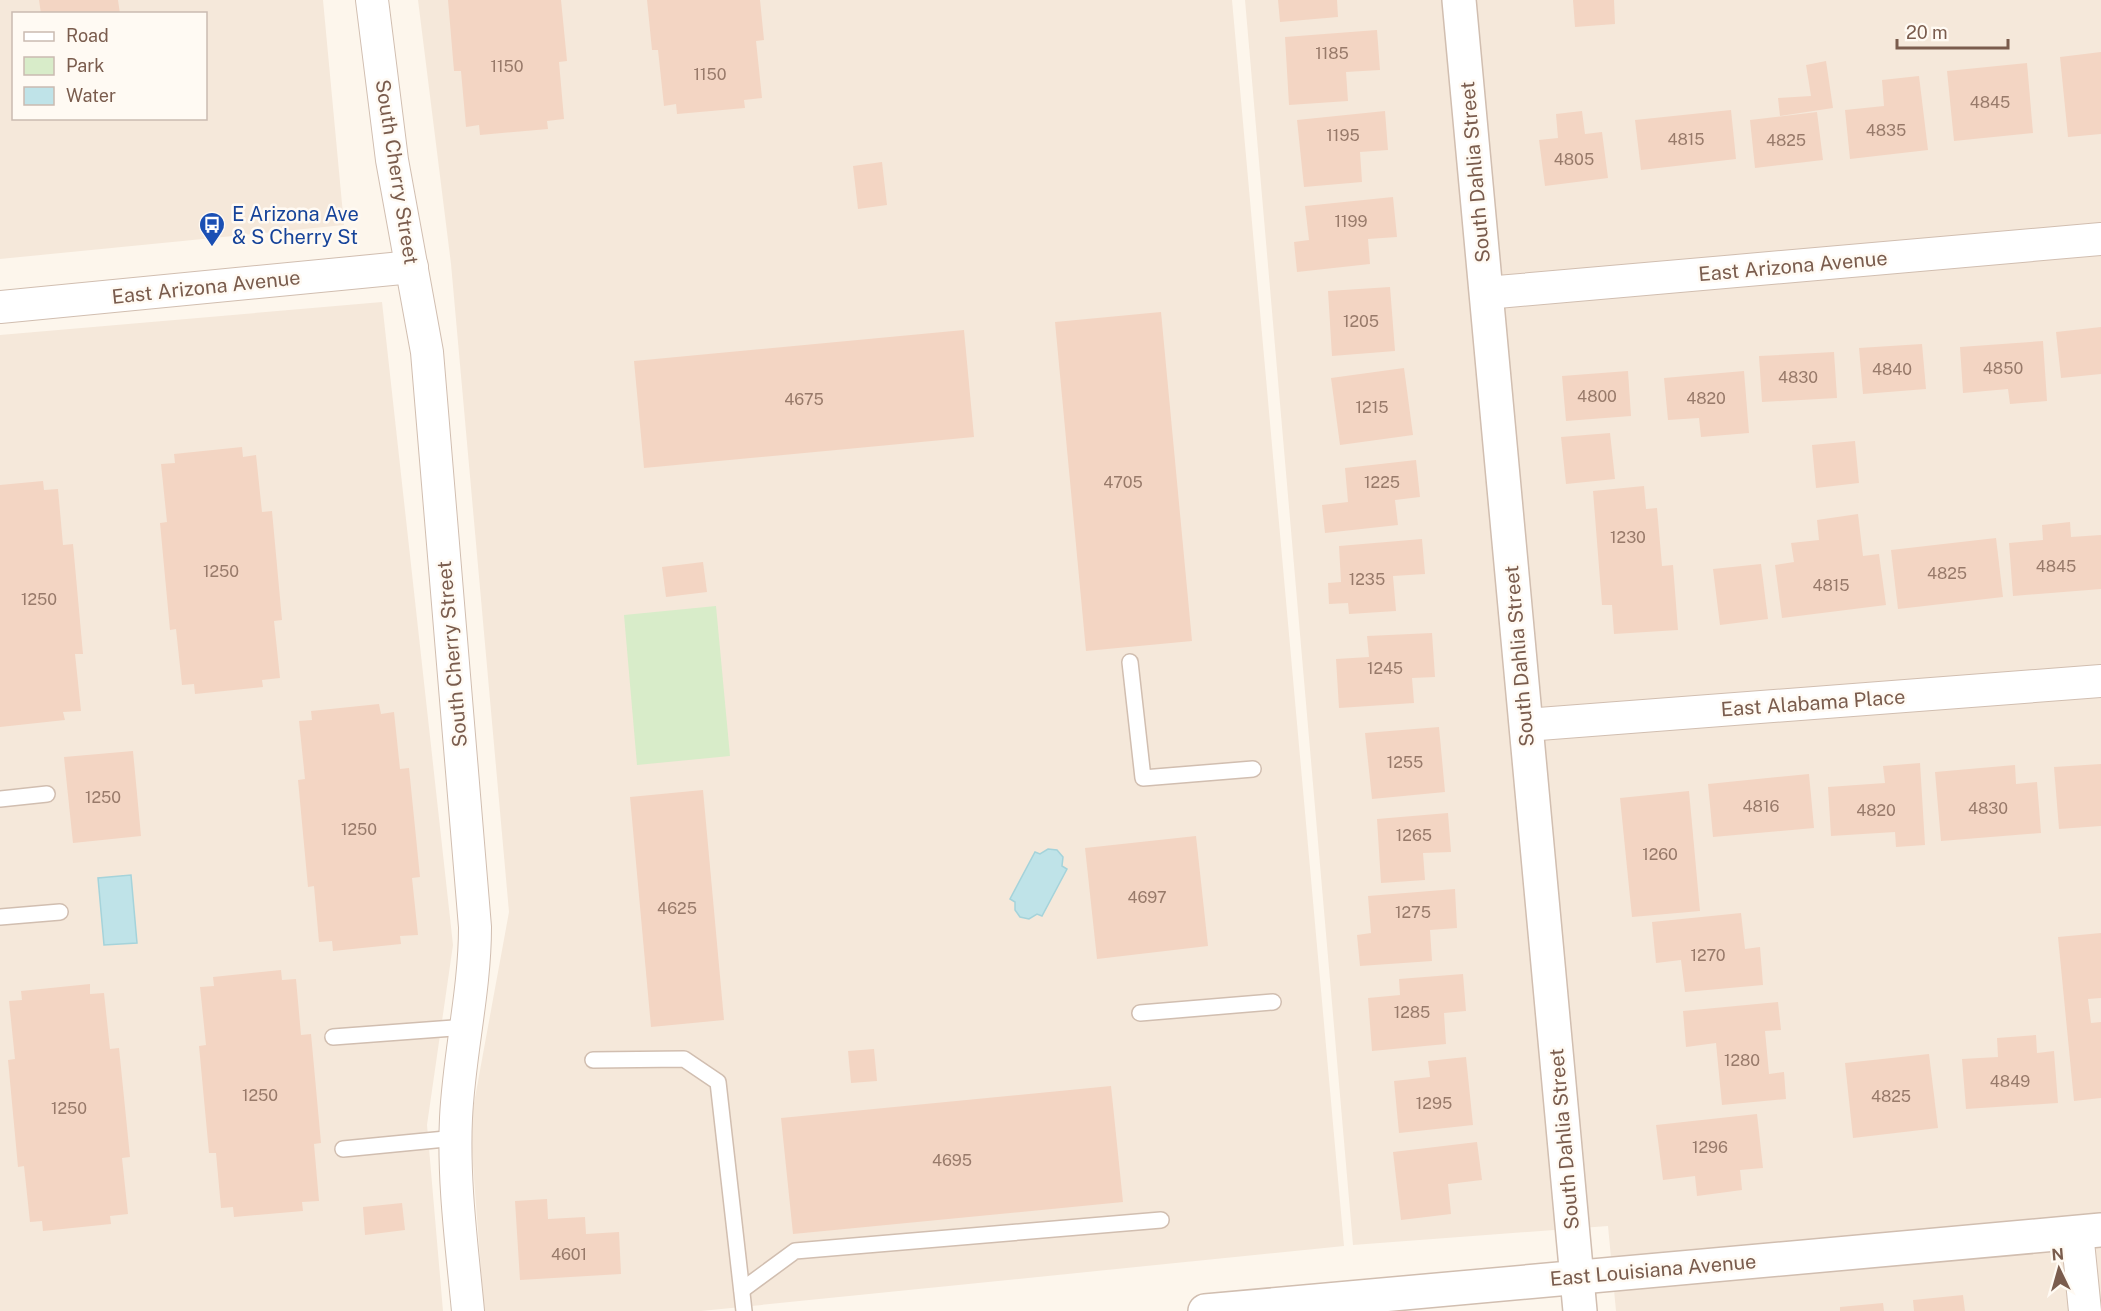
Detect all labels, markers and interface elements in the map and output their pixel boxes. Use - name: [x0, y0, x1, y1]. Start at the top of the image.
- legend: [12, 12, 207, 120]
- scale bar: [1897, 12, 2008, 50]
- text: 20 m: [1906, 22, 1948, 43]
- text: Road: [66, 25, 109, 46]
- house number: 1185: [1315, 44, 1349, 63]
- text: Park: [66, 55, 104, 76]
- house number: 1150: [490, 57, 524, 76]
- house number: 1150: [693, 65, 727, 84]
- street label: South Cherry Street: [371, 78, 423, 266]
- street label: South Dahlia Street: [1455, 80, 1495, 264]
- text: Water: [66, 85, 116, 106]
- house number: 4845: [1970, 93, 2010, 112]
- house number: 4835: [1866, 121, 1906, 140]
- house number: 1195: [1326, 126, 1360, 145]
- house number: 4815: [1667, 130, 1705, 149]
- house number: 4825: [1766, 131, 1806, 150]
- house number: 4805: [1554, 150, 1594, 169]
- place label: E Arizona Ave & S Cherry St: [232, 202, 359, 249]
- bus stop icon: E Arizona Ave & S Cherry St: [197, 210, 227, 248]
- house number: 1199: [1335, 212, 1367, 231]
- street label: East Arizona Avenue: [1697, 246, 1889, 286]
- street label: East Arizona Avenue: [110, 265, 302, 309]
- house number: 1205: [1343, 312, 1379, 331]
- house number: 4850: [1983, 359, 2023, 378]
- house number: 4840: [1872, 360, 1912, 379]
- house number: 4830: [1778, 368, 1818, 387]
- house number: 4800: [1577, 387, 1617, 406]
- house number: 4820: [1686, 389, 1726, 408]
- house number: 4675: [784, 390, 824, 409]
- house number: 1215: [1356, 398, 1388, 417]
- house number: 4705: [1103, 473, 1143, 492]
- house number: 1225: [1364, 473, 1400, 492]
- house number: 1230: [1610, 528, 1646, 547]
- house number: 4845: [2036, 557, 2076, 576]
- street label: South Cherry Street: [432, 560, 472, 748]
- house number: 1250: [203, 562, 239, 581]
- street label: South Dahlia Street: [1499, 564, 1539, 748]
- house number: 4825: [1927, 564, 1967, 583]
- house number: 1235: [1349, 570, 1385, 589]
- house number: 4815: [1812, 576, 1850, 595]
- house number: 1250: [21, 590, 57, 609]
- house number: 1245: [1367, 659, 1403, 678]
- street label: East Alabama Place: [1720, 685, 1906, 721]
- house number: 1255: [1387, 753, 1423, 772]
- house number: 1250: [85, 788, 121, 807]
- house number: 4816: [1743, 797, 1779, 816]
- house number: 4830: [1968, 799, 2008, 818]
- house number: 4820: [1856, 801, 1896, 820]
- house number: 1250: [341, 820, 377, 839]
- house number: 1265: [1396, 826, 1432, 845]
- house number: 1260: [1642, 845, 1678, 864]
- house number: 4697: [1127, 888, 1167, 907]
- house number: 4625: [657, 899, 697, 918]
- house number: 1275: [1395, 903, 1431, 922]
- house number: 1270: [1690, 946, 1726, 965]
- house number: 1285: [1394, 1003, 1430, 1022]
- street label: South Dahlia Street: [1544, 1047, 1584, 1231]
- house number: 1280: [1724, 1051, 1760, 1070]
- house number: 4849: [1990, 1072, 2030, 1091]
- house number: 1250: [242, 1086, 278, 1105]
- house number: 4825: [1871, 1087, 1911, 1106]
- house number: 1295: [1416, 1094, 1452, 1113]
- house number: 1250: [51, 1099, 87, 1118]
- house number: 1296: [1692, 1138, 1728, 1157]
- house number: 4695: [932, 1151, 972, 1170]
- north arrow: [2029, 1239, 2089, 1299]
- house number: 4601: [551, 1245, 587, 1264]
- text: N: [2051, 1245, 2065, 1265]
- street label: East Louisiana Avenue: [1549, 1249, 1757, 1291]

